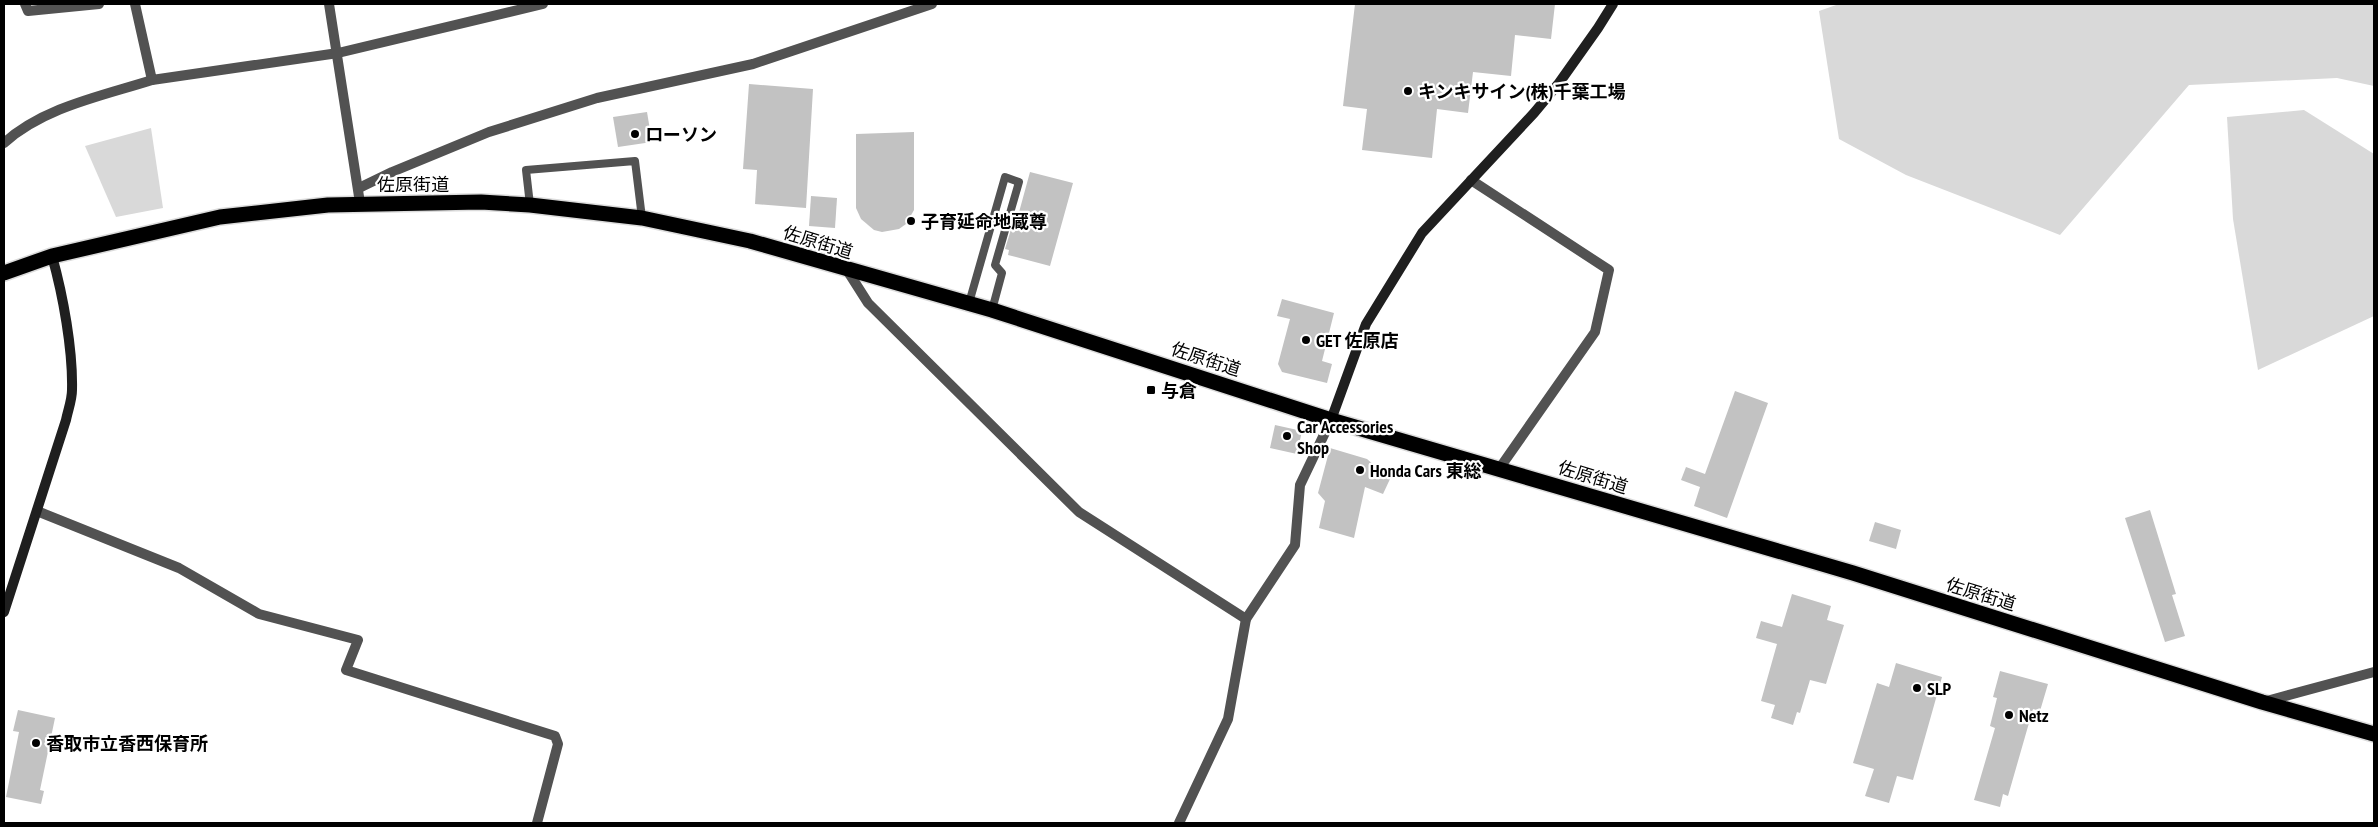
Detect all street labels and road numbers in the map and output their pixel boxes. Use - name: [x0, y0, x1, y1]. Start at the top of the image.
- street label: 佐原街道: [377, 173, 449, 196]
- street label: 佐原街道: [780, 220, 856, 264]
- street label: 佐原街道: [1168, 337, 1244, 381]
- street label: 佐原街道: [1555, 455, 1631, 499]
- street label: 佐原街道: [1943, 572, 2019, 616]

